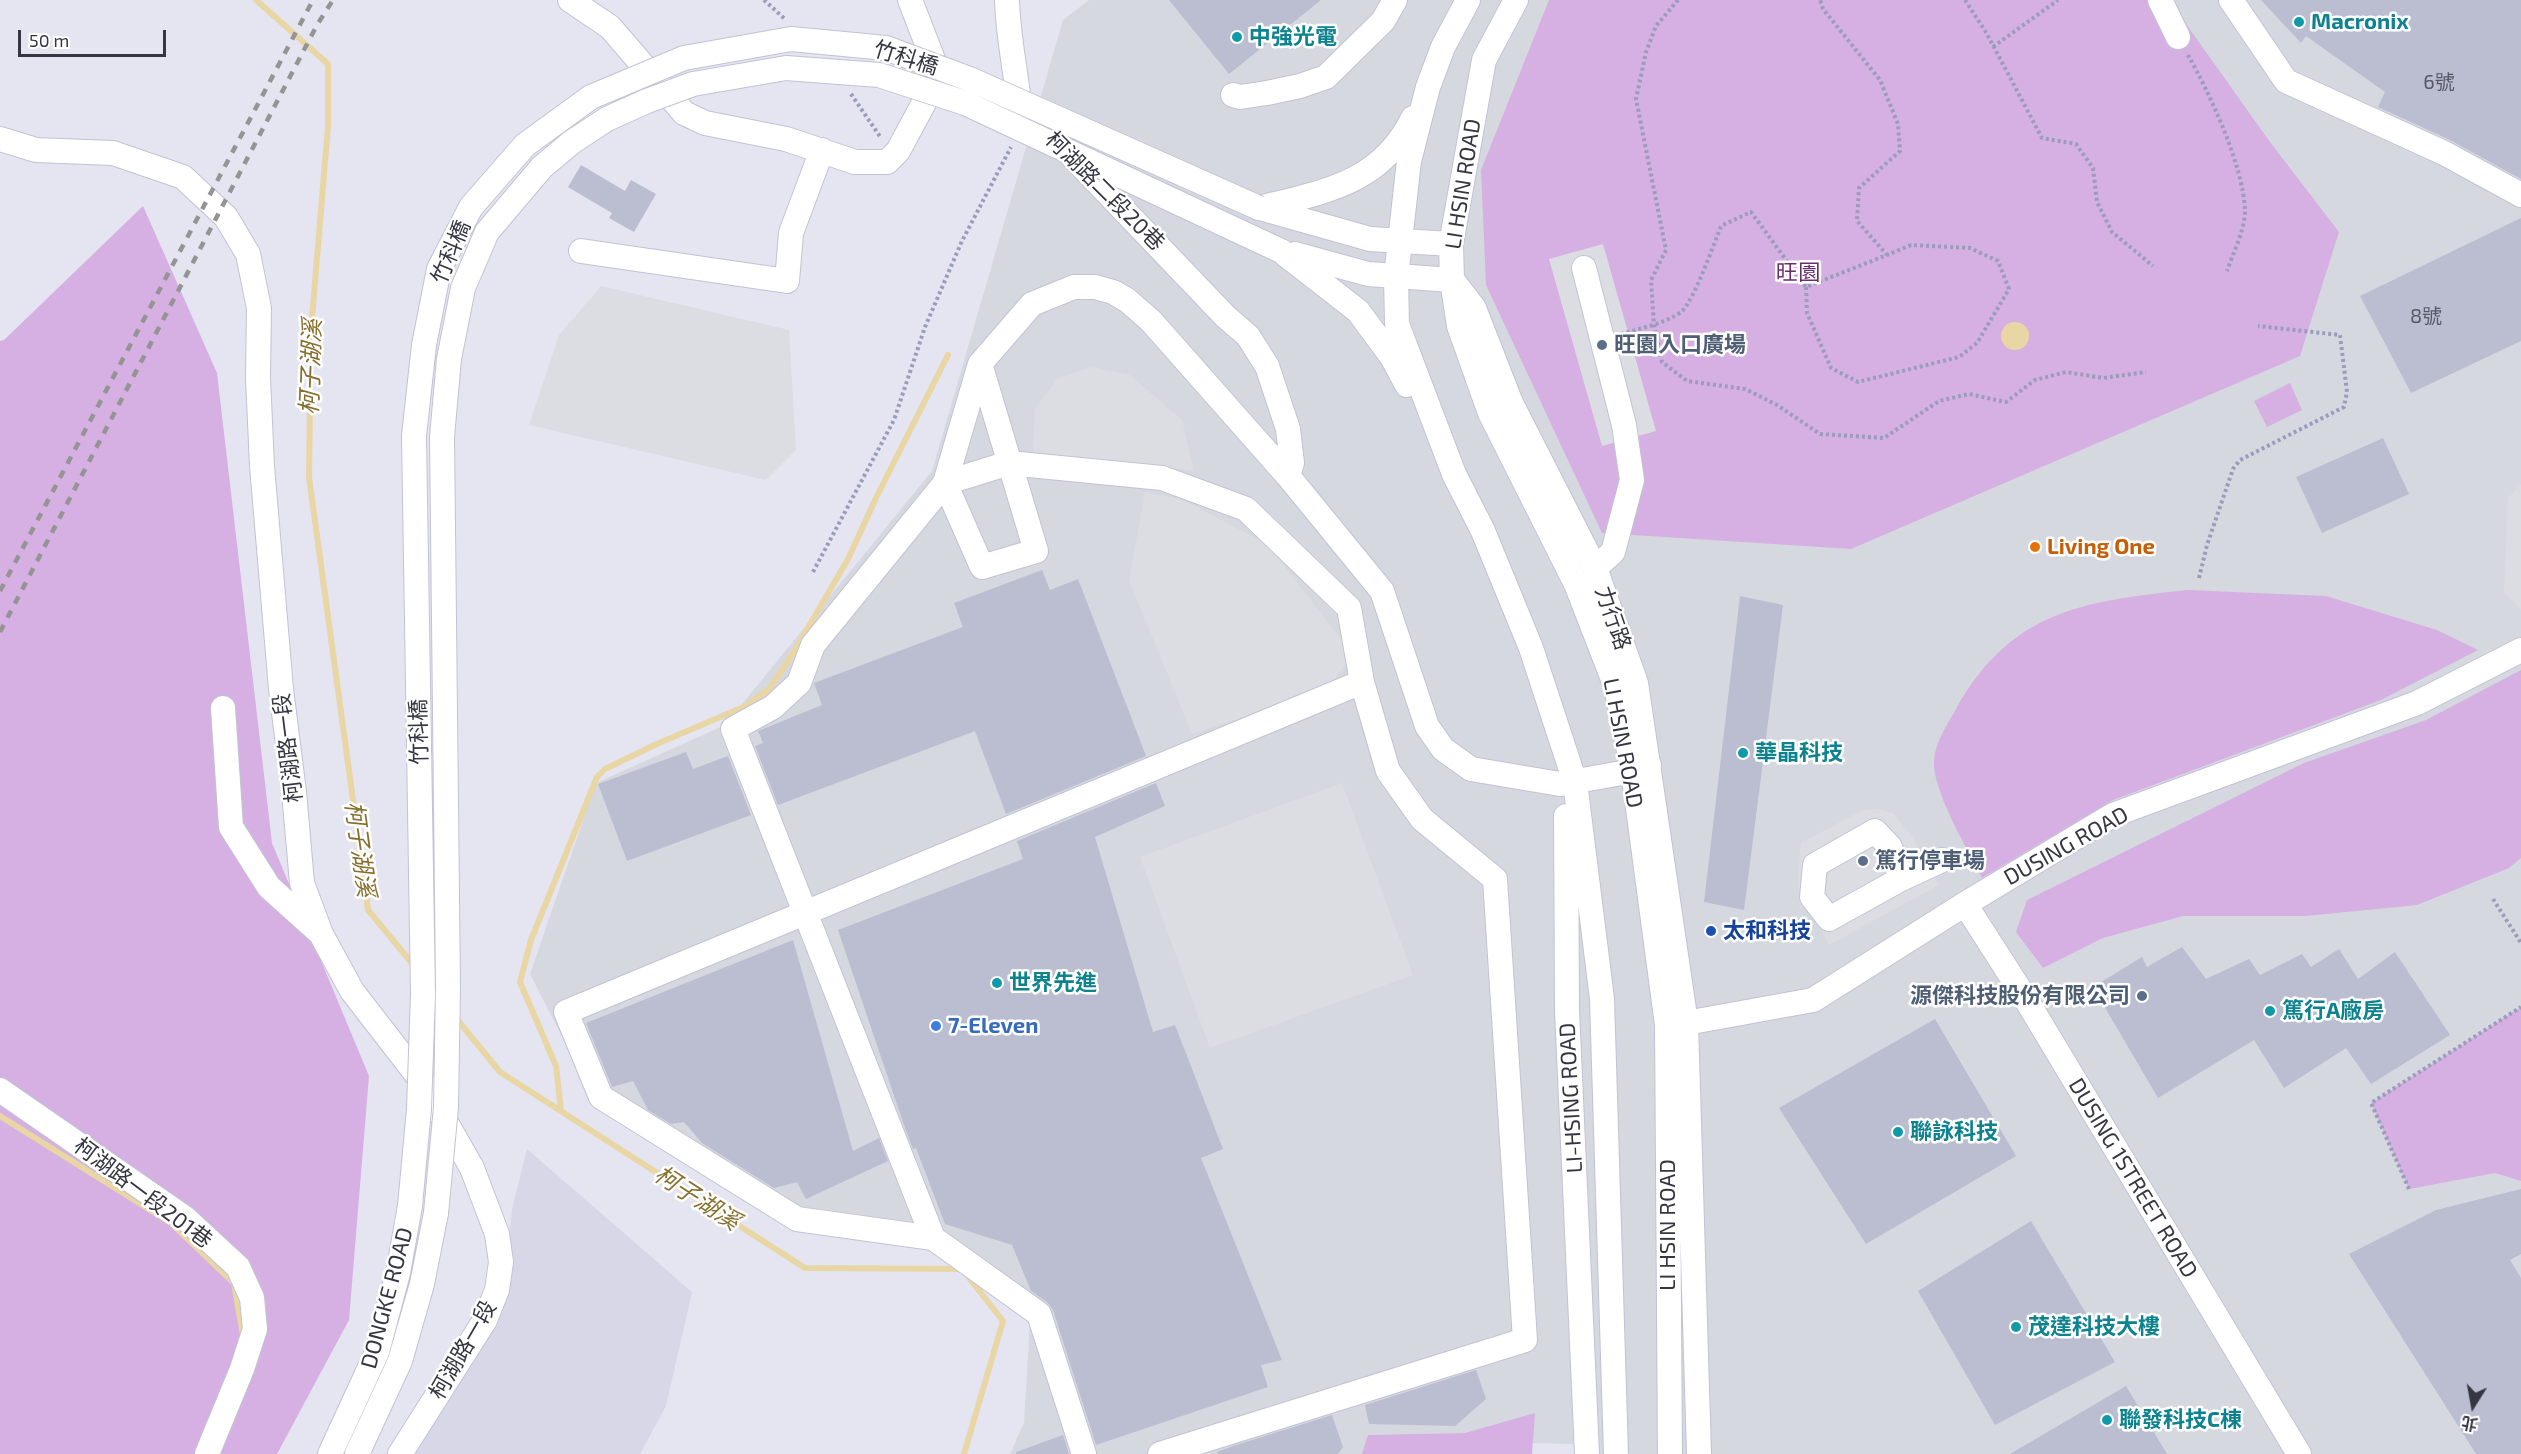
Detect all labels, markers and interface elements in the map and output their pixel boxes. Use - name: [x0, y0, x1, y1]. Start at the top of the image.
- place label: Macronix: [2311, 9, 2409, 35]
- marker: Macronix: [2292, 15, 2306, 29]
- scale bar: [21, 18, 170, 56]
- place label: 中強光電: [1249, 24, 1337, 50]
- text: 50 m: [29, 29, 69, 51]
- marker: 中強光電: [1230, 30, 1244, 44]
- street label: 竹科橋: [871, 36, 941, 80]
- house number: 6號: [2423, 70, 2455, 94]
- street label: LI HSIN ROAD: [1440, 117, 1486, 251]
- street label: 柯湖路二段20巷: [1040, 126, 1170, 256]
- street label: 竹科橋: [426, 216, 476, 288]
- park label: 旺園: [1776, 260, 1820, 286]
- house number: 8號: [2410, 304, 2442, 328]
- water label: 柯子湖溪: [295, 319, 327, 415]
- place label: 旺園入口廣場: [1614, 332, 1746, 358]
- marker: 旺園入口廣場: [1595, 338, 1609, 352]
- place label: Living One: [2047, 534, 2155, 560]
- marker: Living One: [2028, 540, 2042, 554]
- street label: 力行路: [1590, 583, 1636, 653]
- street label: LI HSIN ROAD: [1597, 676, 1649, 810]
- street label: 柯湖路一段: [268, 692, 308, 804]
- street label: 竹科橋: [405, 699, 433, 765]
- place label: 華晶科技: [1755, 740, 1843, 766]
- marker: 華晶科技: [1736, 746, 1750, 760]
- water label: 柯子湖溪: [339, 799, 381, 899]
- street label: DUSING ROAD: [1999, 801, 2133, 891]
- place label: 篤行停車場: [1875, 848, 1985, 874]
- marker: 篤行停車場: [1856, 854, 1870, 868]
- place label: 太和科技: [1723, 918, 1811, 944]
- marker: 太和科技: [1704, 924, 1718, 938]
- place label: 世界先進: [1009, 970, 1097, 996]
- marker: 世界先進: [990, 976, 1004, 990]
- place label: 源傑科技股份有限公司: [1910, 983, 2130, 1009]
- marker: 源傑科技股份有限公司: [2135, 989, 2149, 1003]
- place label: 篤行A廠房: [2282, 998, 2384, 1024]
- marker: 篤行A廠房: [2263, 1004, 2277, 1018]
- place label: 7-Eleven: [948, 1013, 1038, 1039]
- marker: 7-Eleven: [929, 1019, 943, 1033]
- street label: LI-HSING ROAD: [1554, 1022, 1588, 1174]
- street label: DUSING 1STREET ROAD: [2063, 1074, 2203, 1282]
- place label: 聯詠科技: [1910, 1119, 1998, 1145]
- marker: 聯詠科技: [1891, 1125, 1905, 1139]
- street label: 柯湖路一段201巷: [69, 1132, 217, 1254]
- street label: LI HSIN ROAD: [1655, 1159, 1681, 1291]
- water label: 柯子湖溪: [649, 1160, 745, 1236]
- street label: DONGKE ROAD: [355, 1224, 419, 1372]
- street label: 柯湖路一段: [424, 1296, 502, 1404]
- place label: 茂達科技大樓: [2028, 1314, 2160, 1340]
- marker: 茂達科技大樓: [2009, 1320, 2023, 1334]
- north arrow: [2443, 1376, 2503, 1436]
- place label: 聯發科技C棟: [2119, 1407, 2242, 1433]
- marker: 聯發科技C棟: [2100, 1413, 2114, 1427]
- text: 北: [2460, 1413, 2479, 1435]

